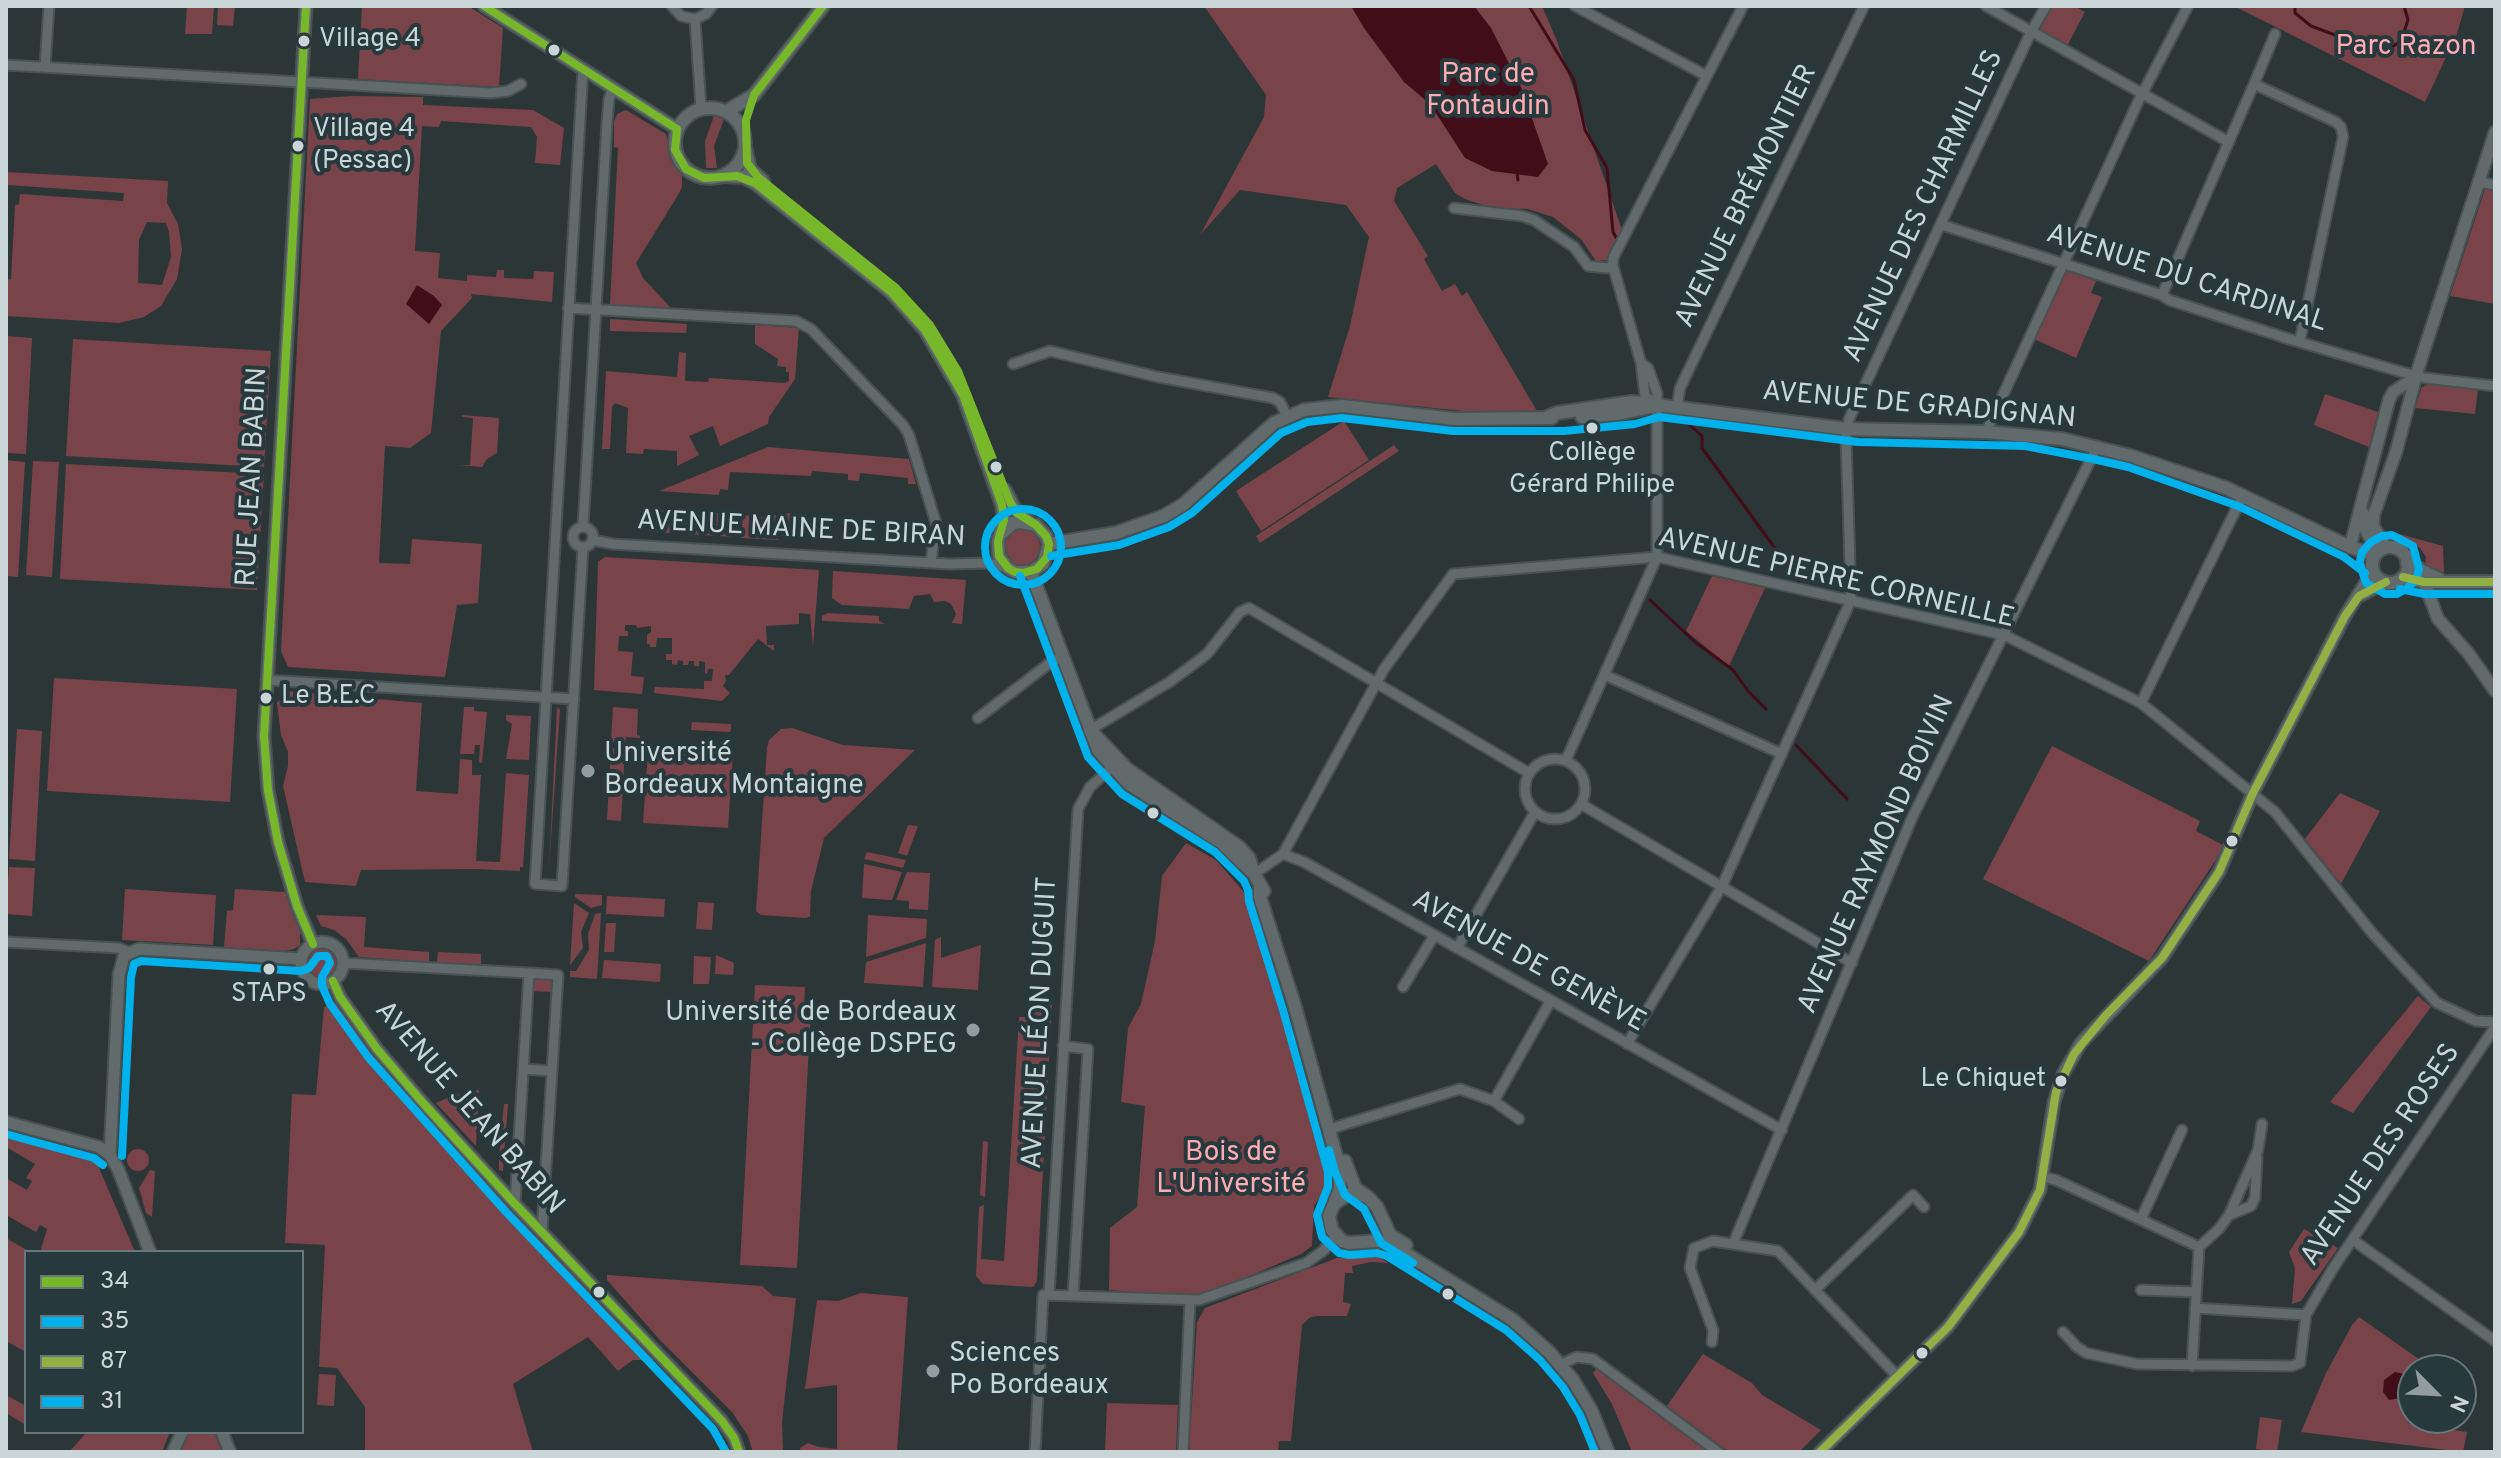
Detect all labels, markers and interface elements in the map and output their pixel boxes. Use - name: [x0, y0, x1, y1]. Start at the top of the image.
- place label: Village 4: [319, 25, 421, 57]
- park label: Parc Razon: [2335, 31, 2477, 65]
- marker: Village 4: [296, 33, 312, 49]
- unlabelled marker: [546, 42, 562, 58]
- street label: AVENUE DES CHARMILLES: [1838, 45, 2012, 369]
- park label: Parc de Fontaudin: [1426, 59, 1550, 125]
- street label: AVENUE BRÉMONTIER: [1670, 60, 1826, 334]
- place label: Village 4 (Pessac): [313, 115, 415, 176]
- marker: Village 4 (Pessac): [290, 138, 306, 154]
- street label: AVENUE DU CARDINAL: [2041, 219, 2331, 341]
- street label: RUE JEAN BABIN: [231, 366, 277, 588]
- street label: AVENUE DE GRADIGNAN: [1761, 377, 2077, 437]
- marker: Collège Gérard Philipe: [1584, 420, 1600, 436]
- place label: Collège Gérard Philipe: [1509, 439, 1675, 500]
- unlabelled marker: [988, 459, 1004, 475]
- street label: AVENUE MAINE DE BIRAN: [636, 506, 966, 556]
- street label: AVENUE PIERRE CORNEILLE: [1655, 523, 2017, 637]
- place label: Le B.E.C: [281, 682, 376, 714]
- marker: Le B.E.C: [258, 690, 274, 706]
- street label: AVENUE RAYMOND BOIVIN: [1792, 690, 1964, 1020]
- place label: Université Bordeaux Montaigne: [604, 738, 863, 804]
- marker: Université Bordeaux Montaigne: [579, 762, 597, 780]
- unlabelled marker: [1145, 805, 1161, 821]
- unlabelled marker: [2224, 833, 2240, 849]
- street label: AVENUE LÉON DUGUIT: [1018, 876, 1066, 1170]
- street label: AVENUE DE GENÈVE: [1405, 885, 1651, 1041]
- marker: STAPS: [261, 961, 277, 977]
- place label: STAPS: [231, 980, 307, 1012]
- street label: AVENUE JEAN BABIN: [366, 995, 570, 1223]
- place label: Université de Bordeaux - Collège DSPEG: [665, 997, 957, 1063]
- marker: Université de Bordeaux - Collège DSPEG: [964, 1021, 982, 1039]
- street label: AVENUE DES ROSES: [2295, 1038, 2469, 1274]
- place label: Le Chiquet: [1921, 1065, 2046, 1097]
- marker: Le Chiquet: [2053, 1073, 2069, 1089]
- park label: Bois de L'Université: [1156, 1137, 1306, 1203]
- legend: [24, 1250, 304, 1434]
- text: 34: [100, 1267, 129, 1297]
- unlabelled marker: [591, 1284, 607, 1300]
- unlabelled marker: [1440, 1286, 1456, 1302]
- text: 35: [100, 1307, 129, 1337]
- place label: Sciences Po Bordeaux: [949, 1338, 1109, 1404]
- unlabelled marker: [1914, 1345, 1930, 1361]
- text: 87: [100, 1347, 127, 1377]
- north arrow: [2397, 1354, 2477, 1434]
- marker: Sciences Po Bordeaux: [924, 1362, 942, 1380]
- text: 31: [100, 1387, 123, 1417]
- text: N: [2442, 1390, 2473, 1416]

